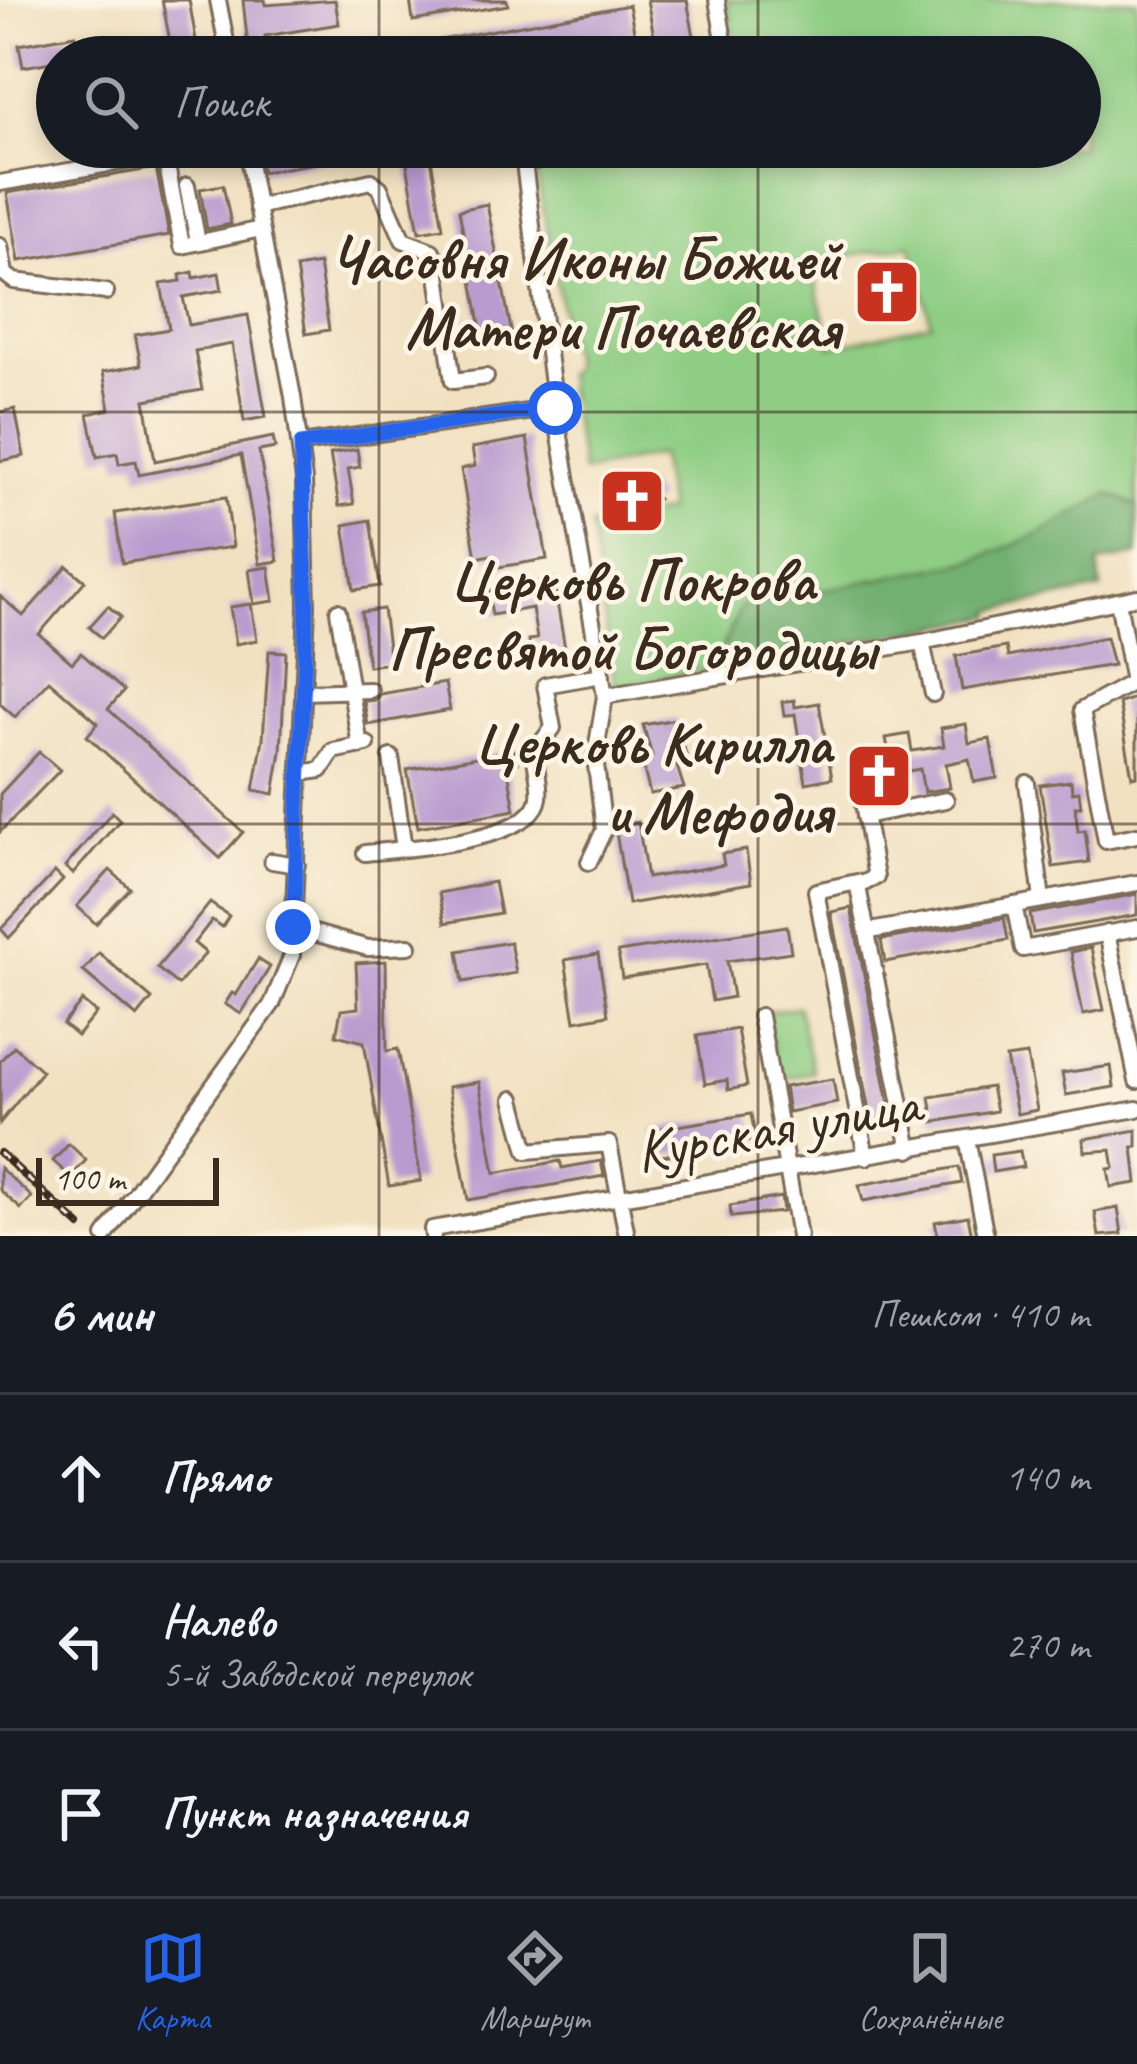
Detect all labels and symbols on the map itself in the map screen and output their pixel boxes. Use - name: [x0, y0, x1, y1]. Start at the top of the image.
- place label: Часовня Иконы Божией Матери Почаевская: [329, 221, 844, 366]
- church icon: Часовня Иконы Божией Матери Почаевская: [852, 257, 922, 327]
- route start: [528, 381, 582, 435]
- church icon: Церковь Покрова Пресвятой Богородицы: [597, 466, 667, 536]
- place label: Церковь Покрова Пресвятой Богородицы: [388, 542, 881, 687]
- place label: Церковь Кирилла и Мефодия: [474, 705, 836, 850]
- church icon: Церковь Кирилла и Мефодия: [844, 741, 914, 811]
- route end: [266, 900, 320, 954]
- street label: Курская улица: [629, 1064, 930, 1189]
- scale bar: [36, 1152, 219, 1205]

